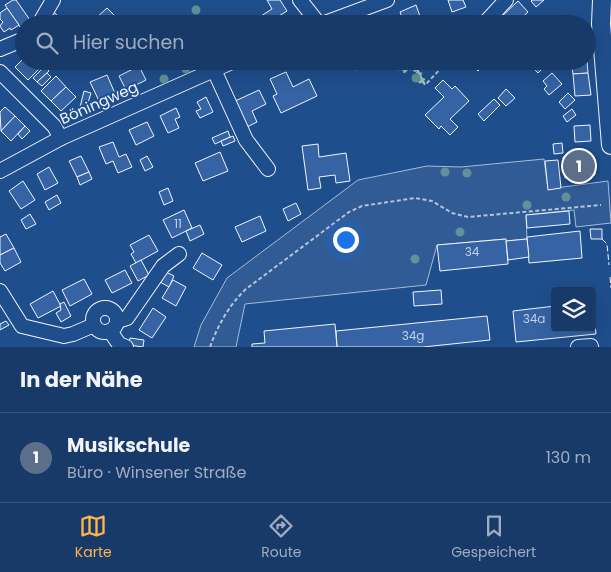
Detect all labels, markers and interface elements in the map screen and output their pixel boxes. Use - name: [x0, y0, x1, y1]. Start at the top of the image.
- search box: [15, 15, 596, 70]
- icon: search: [33, 29, 61, 57]
- text: Hier suchen: [73, 29, 184, 56]
- street label: Böningweg: [56, 76, 141, 129]
- pin: 1: [563, 147, 595, 185]
- house number: 11: [174, 215, 182, 232]
- your location: [333, 227, 359, 253]
- house number: 34: [465, 243, 480, 260]
- map controls: [551, 287, 596, 332]
- button: layers: [551, 287, 596, 332]
- house number: 34a: [523, 310, 545, 327]
- house number: 34g: [402, 327, 424, 344]
- text: In der Nähe: [20, 365, 143, 394]
- text: Musikschule: [67, 432, 190, 459]
- text: 1: [33, 446, 39, 469]
- text: 130 m: [546, 446, 591, 469]
- text: Büro · Winsener Straße: [67, 461, 246, 484]
- tab: Karte: [75, 512, 112, 563]
- tab: Route: [261, 512, 302, 563]
- tab: Gespeichert: [451, 512, 536, 563]

